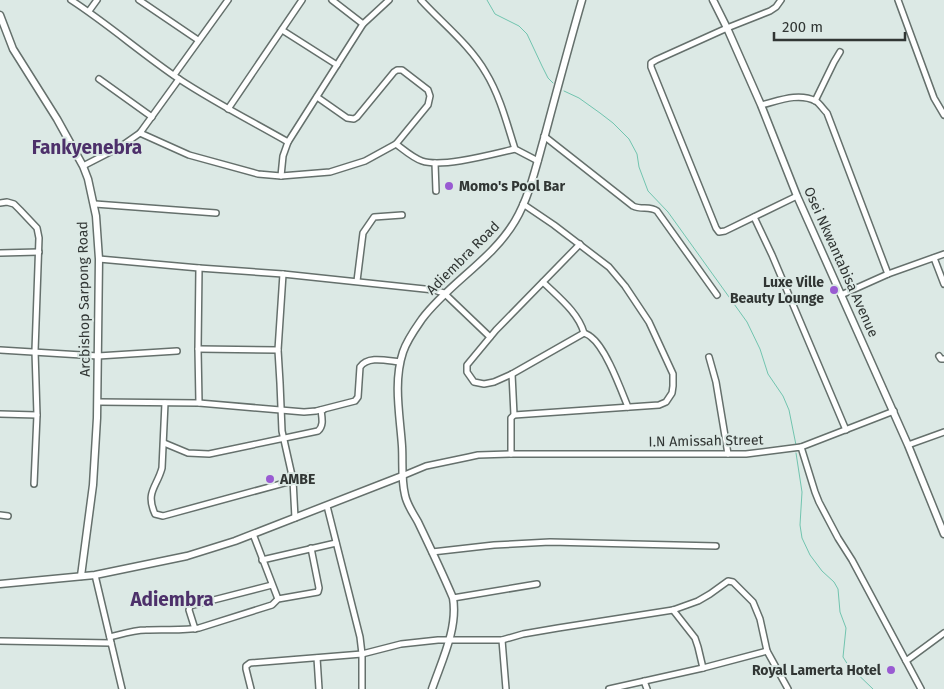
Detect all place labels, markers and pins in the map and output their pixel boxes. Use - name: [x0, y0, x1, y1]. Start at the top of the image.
- place label: Momo's Pool Bar: [459, 178, 565, 195]
- marker: Momo's Pool Bar: [443, 180, 455, 192]
- place label: Luxe Ville Beauty Lounge: [730, 274, 824, 307]
- marker: Luxe Ville Beauty Lounge: [828, 284, 840, 296]
- place label: AMBE: [279, 471, 315, 488]
- marker: AMBE: [264, 473, 276, 485]
- place label: Royal Lamerta Hotel: [752, 662, 882, 679]
- marker: Royal Lamerta Hotel: [885, 664, 897, 676]

